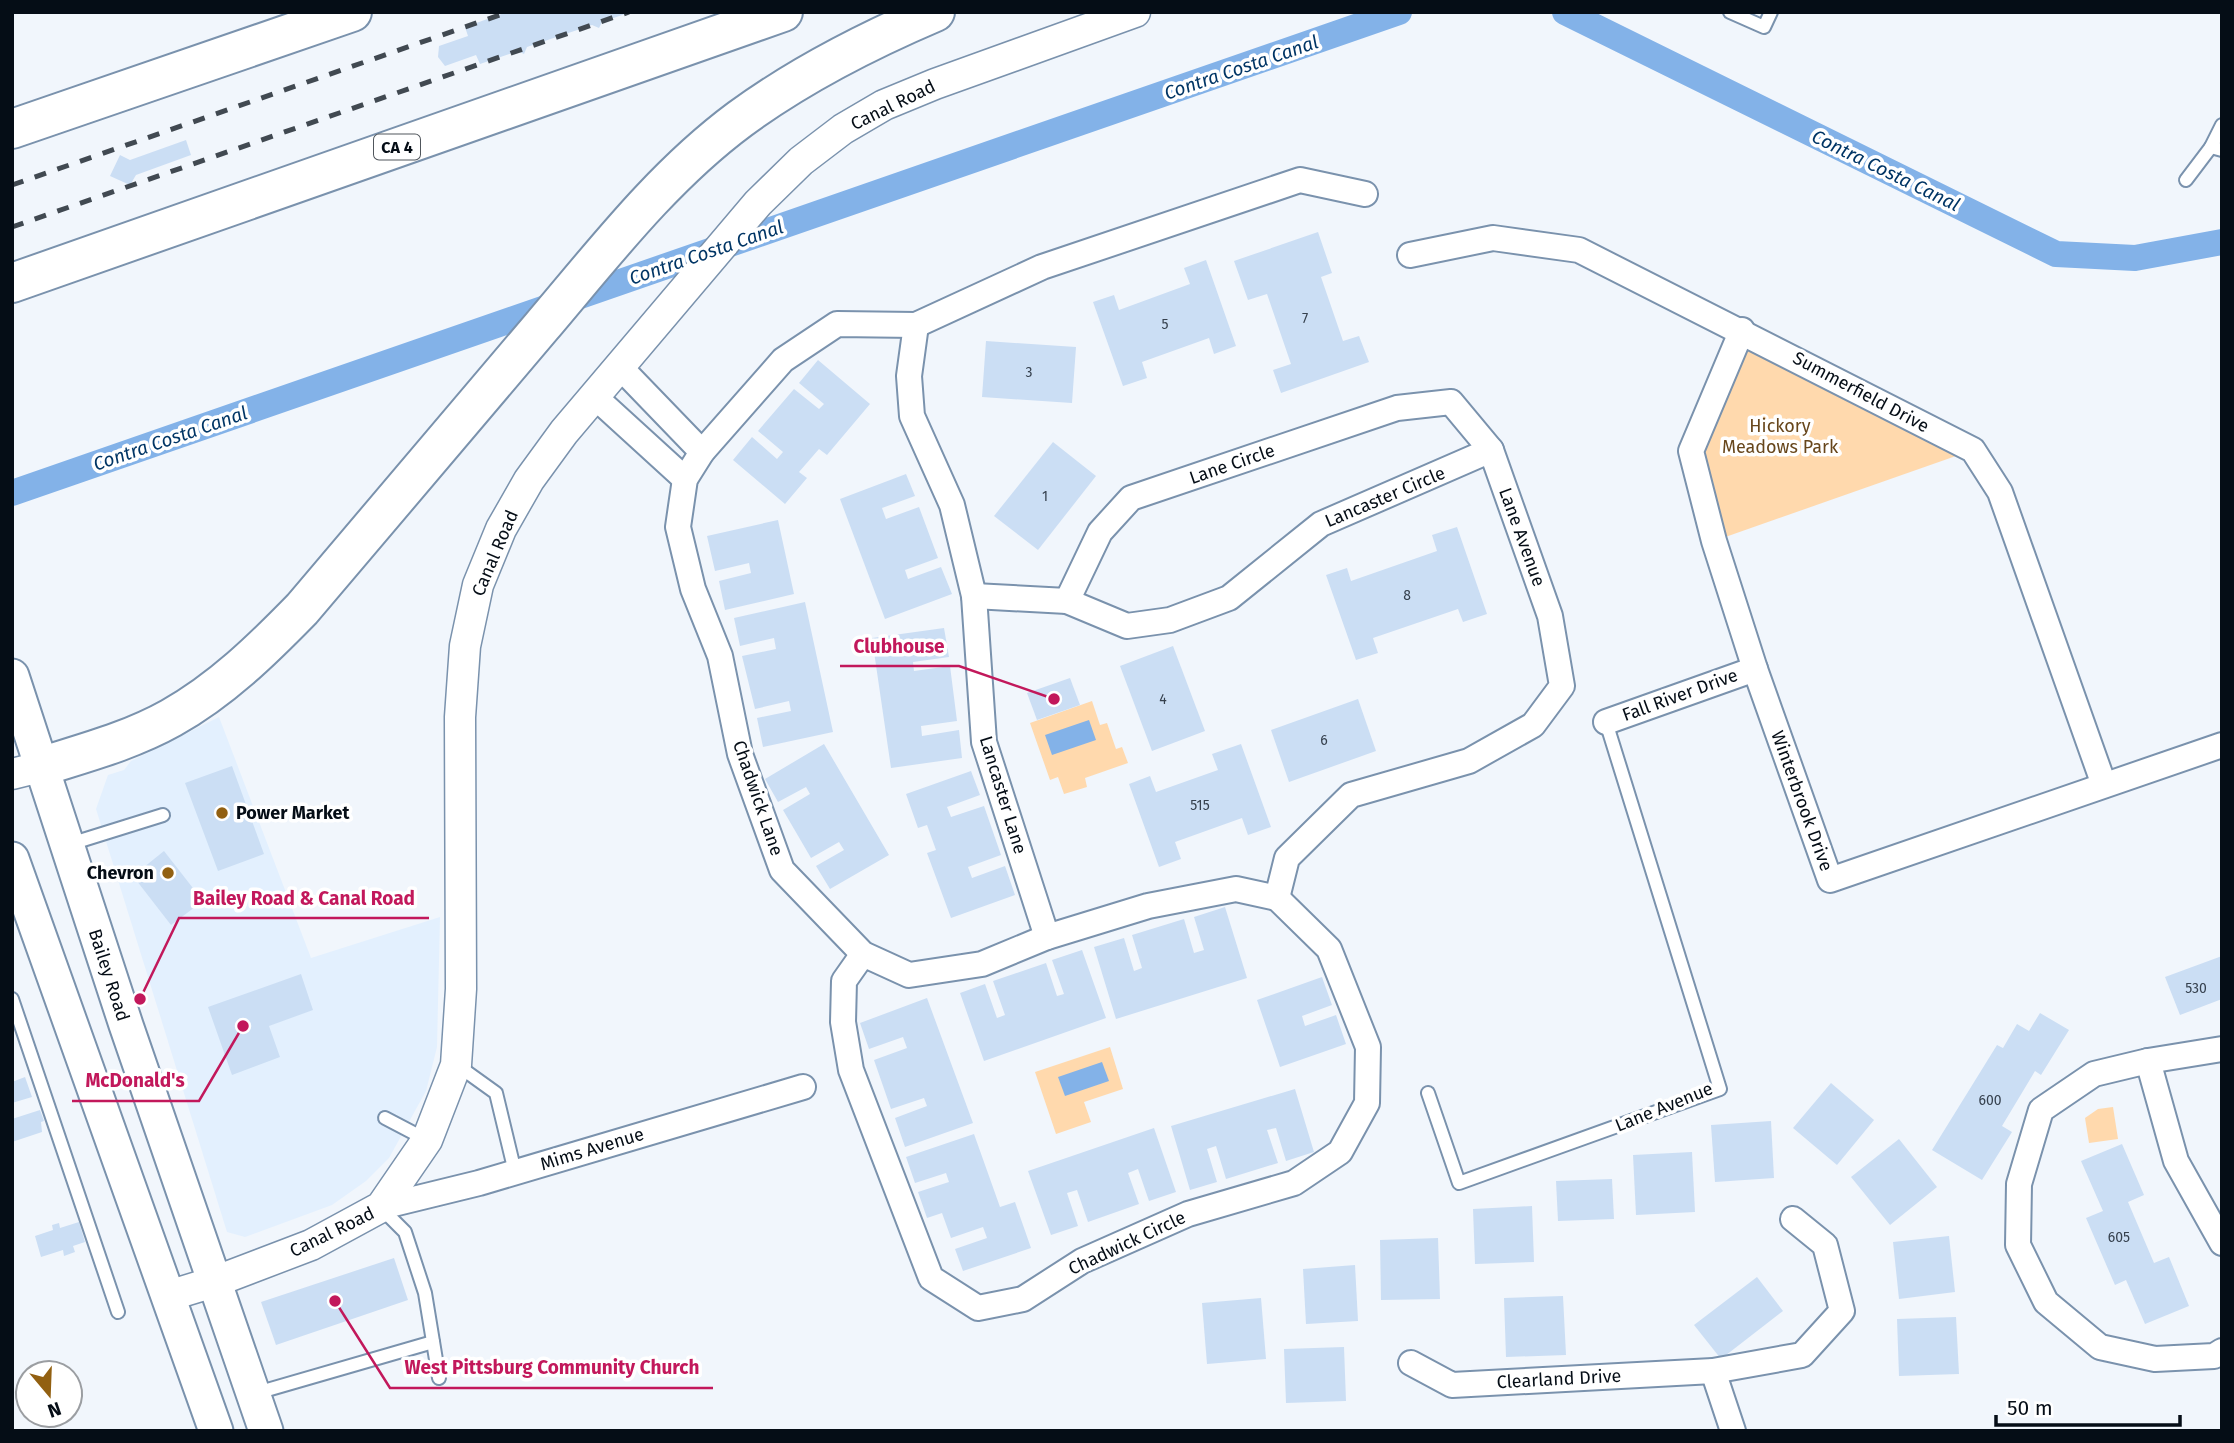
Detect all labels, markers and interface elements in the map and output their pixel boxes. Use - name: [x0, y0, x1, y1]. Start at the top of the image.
- water label: Contra Costa Canal: [1161, 30, 1321, 105]
- street label: Canal Road: [847, 75, 939, 135]
- water label: Contra Costa Canal: [1808, 125, 1963, 216]
- road number: CA 4: [374, 134, 420, 160]
- water label: Contra Costa Canal: [626, 215, 786, 290]
- house number: 7: [1302, 310, 1308, 327]
- house number: 5: [1161, 316, 1169, 333]
- street label: Summerfield Drive: [1789, 347, 1933, 437]
- house number: 3: [1026, 364, 1033, 381]
- water label: Contra Costa Canal: [90, 401, 250, 476]
- park label: Hickory Meadows Park: [1722, 415, 1839, 458]
- street label: Lane Circle: [1186, 439, 1278, 489]
- street label: Lancaster Circle: [1322, 462, 1448, 532]
- street label: Lane Avenue: [1494, 485, 1550, 589]
- house number: 1: [1042, 488, 1048, 505]
- street label: Canal Road: [467, 507, 523, 599]
- house number: 8: [1403, 587, 1411, 604]
- callout: Clubhouse: [840, 626, 959, 666]
- text: Clubhouse: [853, 635, 945, 658]
- street label: Fall River Drive: [1619, 664, 1741, 726]
- house number: 4: [1159, 691, 1167, 708]
- street label: Winterbrook Drive: [1766, 728, 1838, 874]
- house number: 6: [1320, 732, 1328, 749]
- street label: Lancaster Lane: [975, 733, 1031, 857]
- street label: Chadwick Lane: [728, 737, 788, 859]
- house number: 515: [1190, 797, 1210, 814]
- place label: Power Market: [236, 802, 351, 824]
- marker: Power Market: [214, 805, 230, 821]
- place label: Chevron: [87, 862, 154, 884]
- marker: Chevron: [160, 865, 176, 881]
- callout: Bailey Road & Canal Road: [179, 878, 429, 918]
- text: Bailey Road & Canal Road: [193, 887, 415, 910]
- street label: Bailey Road: [84, 926, 134, 1024]
- house number: 530: [2185, 980, 2207, 997]
- callout: McDonald's: [72, 1061, 199, 1101]
- text: McDonald's: [85, 1069, 185, 1092]
- street label: Lane Avenue: [1612, 1077, 1716, 1137]
- house number: 600: [1978, 1092, 2002, 1109]
- street label: Mims Avenue: [537, 1123, 647, 1175]
- street label: Canal Road: [286, 1202, 378, 1262]
- street label: Chadwick Circle: [1065, 1206, 1189, 1280]
- house number: 605: [2108, 1229, 2130, 1246]
- callout: West Pittsburg Community Church: [390, 1348, 713, 1388]
- text: West Pittsburg Community Church: [405, 1356, 699, 1379]
- north arrow: [14, 1359, 84, 1429]
- street label: Clearland Drive: [1496, 1365, 1622, 1393]
- scale bar: [1996, 1384, 2180, 1428]
- text: 50 m: [2007, 1395, 2053, 1421]
- text: N: [45, 1397, 64, 1423]

